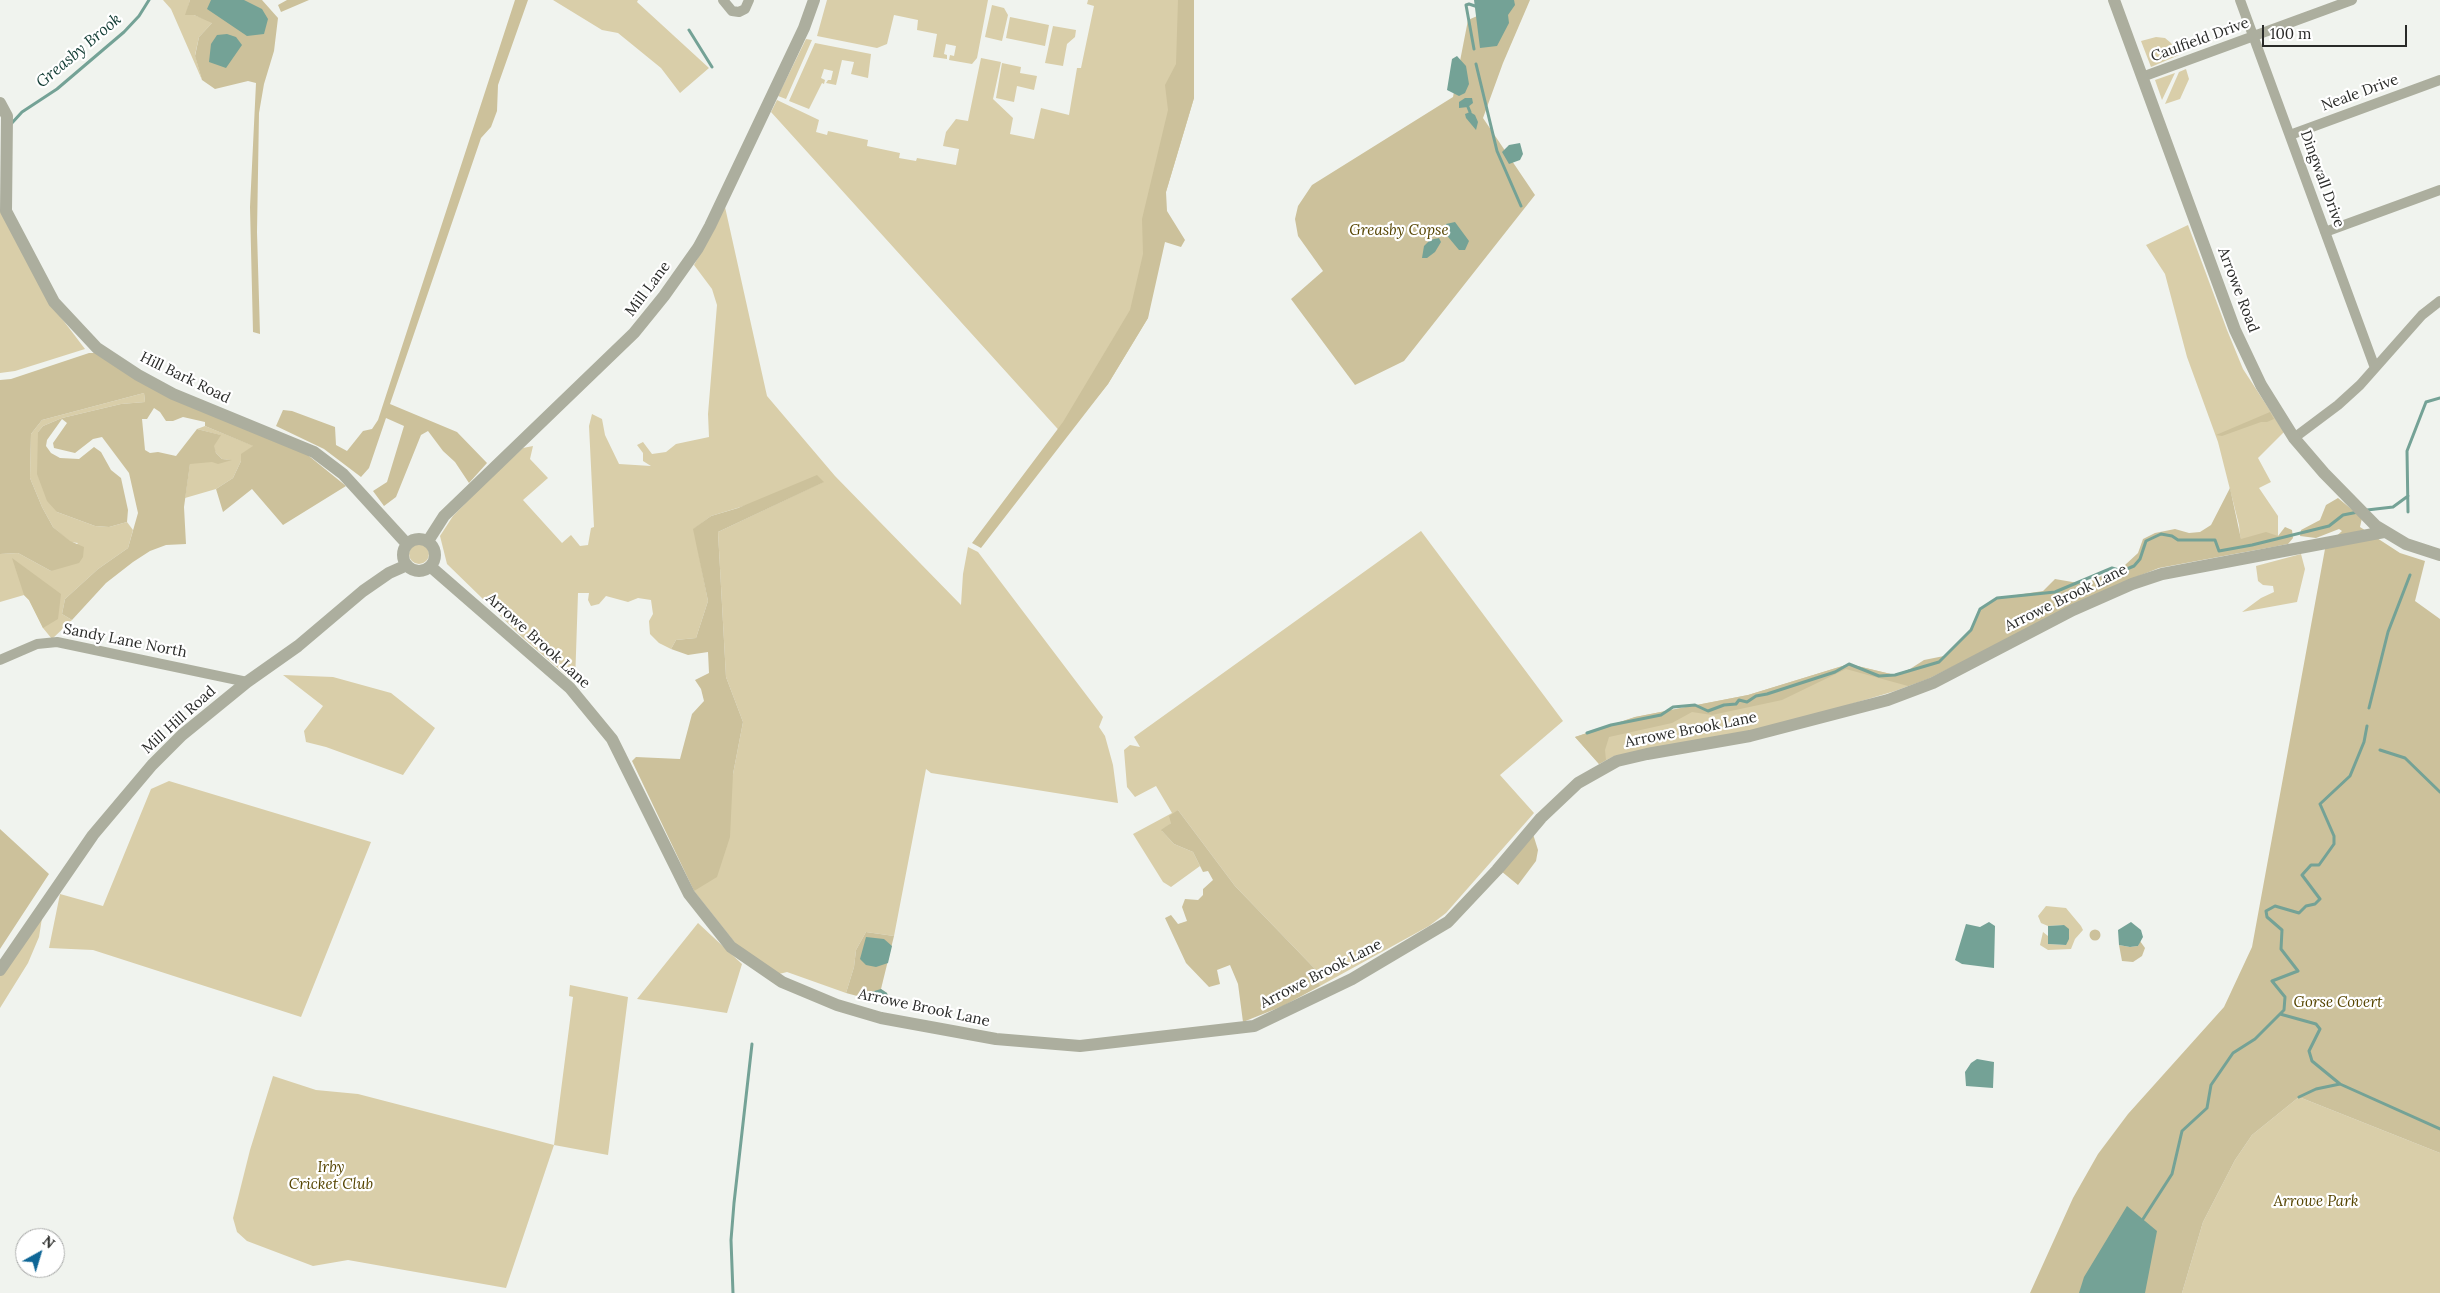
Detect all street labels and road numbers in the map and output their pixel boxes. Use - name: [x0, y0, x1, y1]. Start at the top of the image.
- street label: Caulfield Drive: [2148, 14, 2252, 66]
- street label: Neale Drive: [2319, 71, 2401, 115]
- street label: Dingwall Drive: [2296, 128, 2348, 230]
- street label: Arrowe Road: [2214, 245, 2262, 335]
- street label: Mill Lane: [622, 258, 674, 320]
- street label: Hill Bark Road: [137, 348, 233, 408]
- street label: Arrowe Brook Lane: [2002, 561, 2130, 635]
- street label: Arrowe Brook Lane: [482, 590, 594, 692]
- street label: Sandy Lane North: [62, 620, 188, 662]
- street label: Mill Hill Road: [138, 682, 220, 758]
- street label: Arrowe Brook Lane: [1624, 708, 1758, 752]
- street label: Arrowe Brook Lane: [1257, 936, 1385, 1012]
- street label: Arrowe Brook Lane: [857, 985, 991, 1031]

